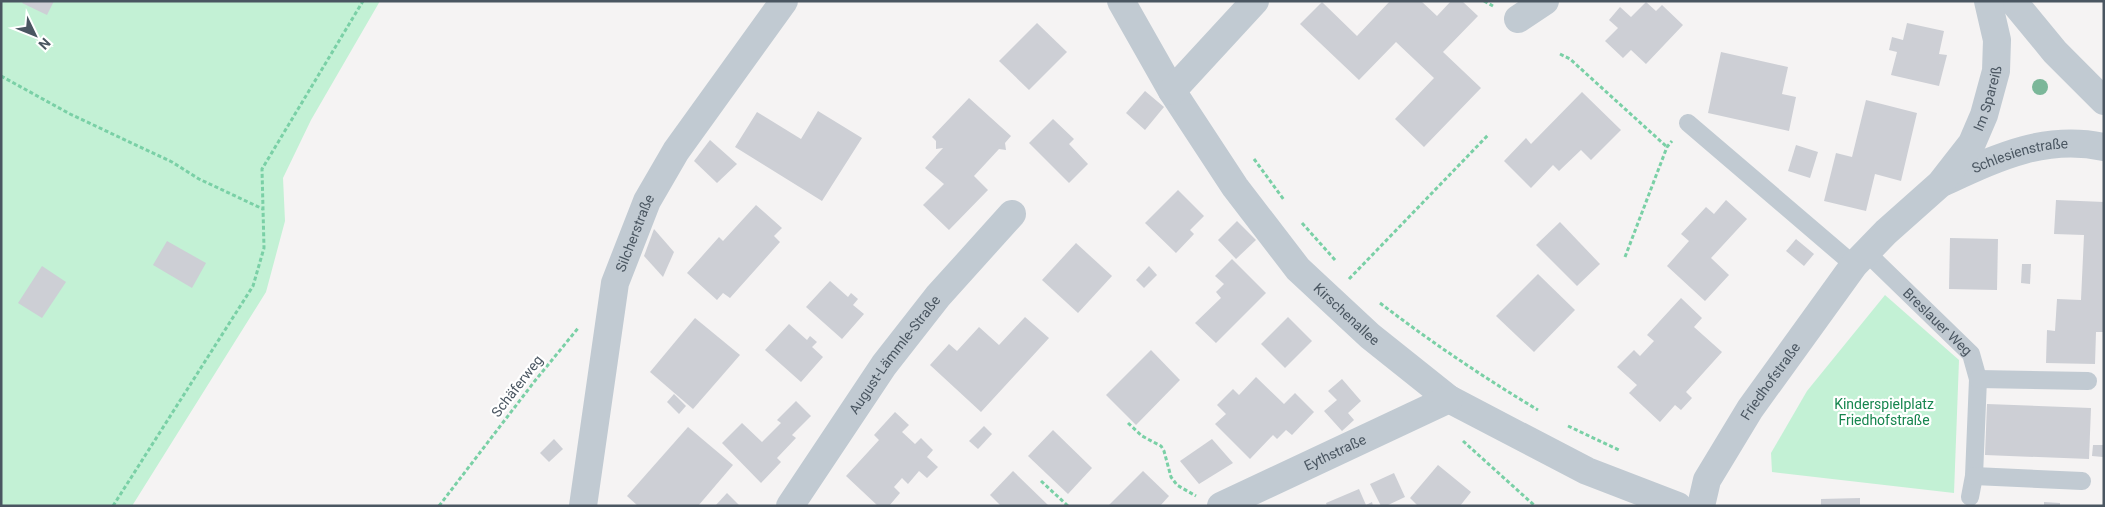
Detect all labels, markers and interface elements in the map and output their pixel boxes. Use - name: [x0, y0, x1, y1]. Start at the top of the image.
- north arrow: [10, 10, 60, 60]
- text: N: [35, 35, 54, 53]
- street label: Im Spareiß: [1970, 66, 2004, 133]
- street label: Schlesienstraße: [1969, 135, 2068, 176]
- street label: Silcherstraße: [612, 191, 657, 274]
- street label: Kirschenallee: [1310, 280, 1383, 348]
- street label: Breslauer Weg: [1900, 285, 1976, 359]
- street label: August-Lämmle-Straße: [846, 292, 943, 417]
- street label: Friedhofstraße: [1737, 339, 1803, 423]
- street label: Schäferweg: [488, 352, 546, 420]
- park label: Kinderspielplatz Friedhofstraße: [1834, 396, 1934, 428]
- street label: Eythstraße: [1302, 431, 1369, 474]

